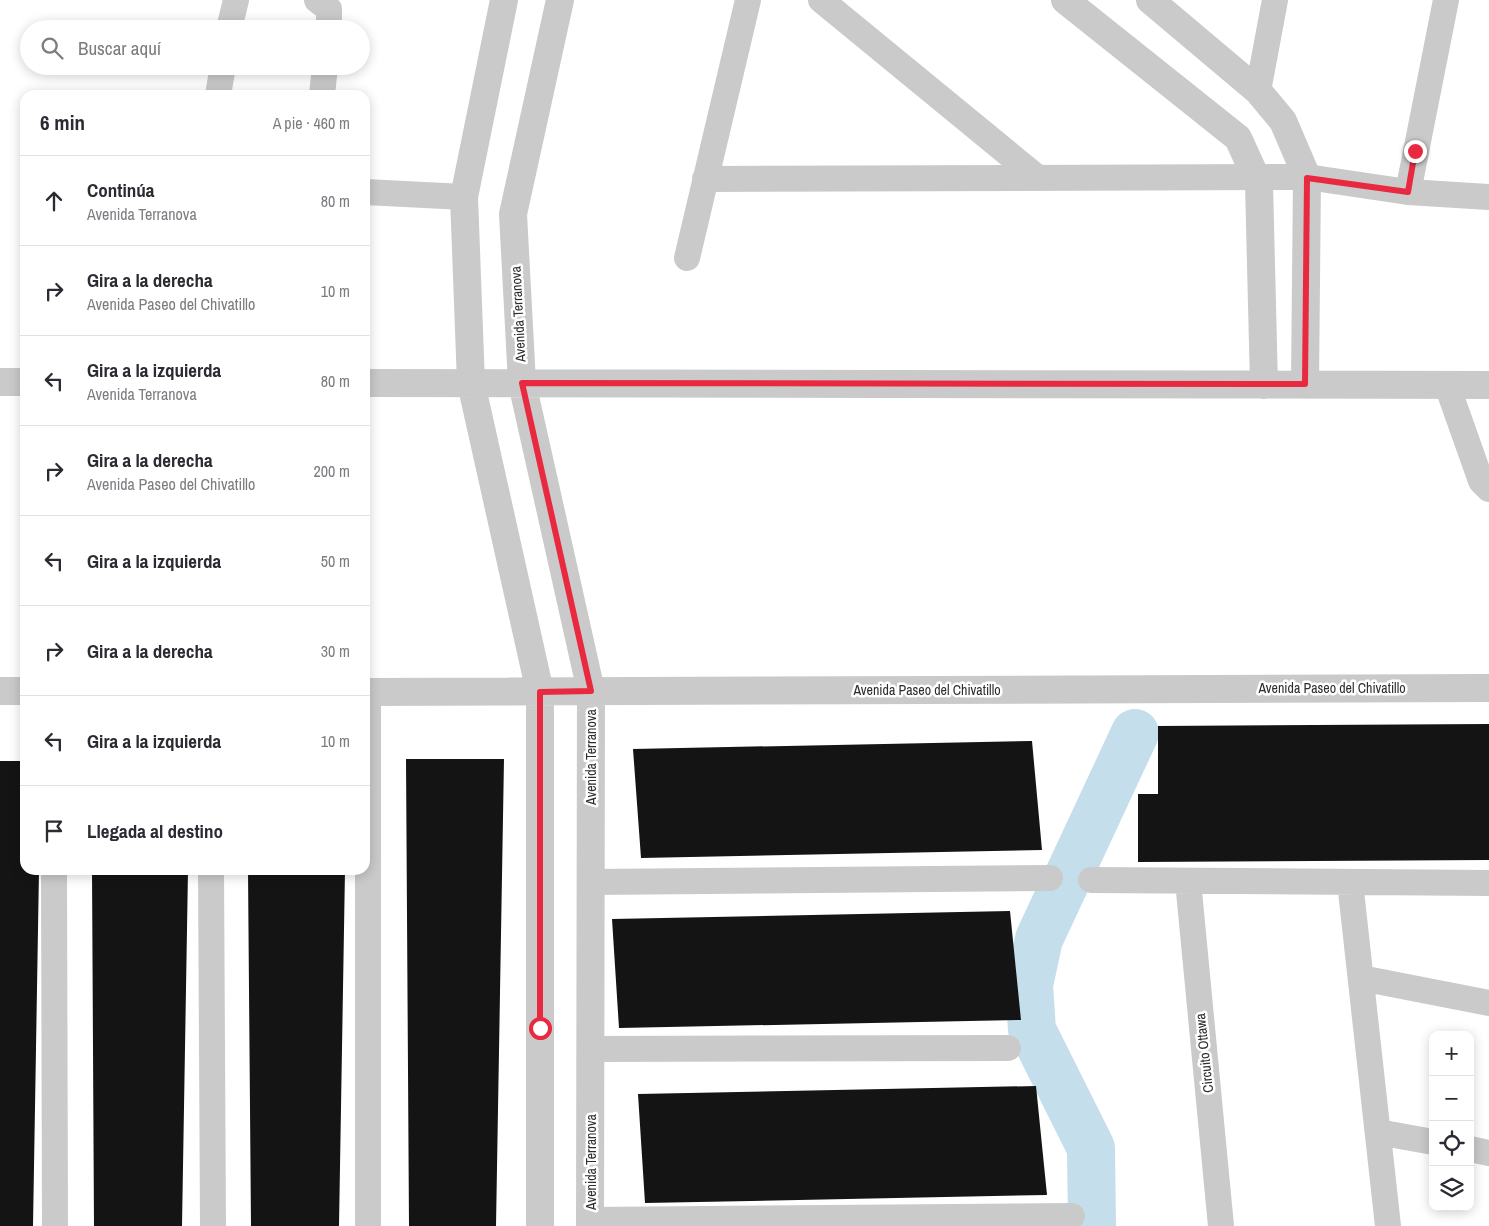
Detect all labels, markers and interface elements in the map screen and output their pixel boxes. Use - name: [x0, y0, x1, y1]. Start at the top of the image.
- search box: [20, 20, 370, 75]
- icon: search: [38, 34, 66, 62]
- text: Buscar aquí: [78, 35, 161, 61]
- text: 6 min: [40, 108, 85, 137]
- text: A pie · 460 m: [273, 112, 350, 134]
- route end: [1404, 140, 1427, 163]
- text: Continúa: [87, 177, 155, 203]
- icon: ahead: [40, 187, 68, 215]
- text: 80 m: [321, 190, 350, 212]
- text: Avenida Terranova: [87, 203, 197, 225]
- street label: Avenida Terranova: [506, 265, 530, 363]
- text: Gira a la derecha: [87, 267, 213, 293]
- icon: right: [40, 277, 68, 305]
- text: 10 m: [321, 280, 350, 302]
- text: Avenida Paseo del Chivatillo: [87, 293, 255, 315]
- text: Gira a la izquierda: [87, 357, 221, 383]
- icon: left: [40, 367, 68, 395]
- text: 80 m: [321, 370, 350, 392]
- text: Avenida Terranova: [87, 383, 197, 405]
- text: Gira a la derecha: [87, 447, 213, 473]
- icon: right: [40, 457, 68, 485]
- text: 200 m: [314, 460, 350, 482]
- text: Avenida Paseo del Chivatillo: [87, 473, 255, 495]
- icon: left: [40, 547, 68, 575]
- text: Gira a la izquierda: [87, 548, 221, 574]
- text: 50 m: [321, 550, 350, 572]
- icon: right: [40, 637, 68, 665]
- text: Gira a la derecha: [87, 638, 213, 664]
- text: 30 m: [321, 640, 350, 662]
- street label: Avenida Paseo del Chivatillo: [1257, 679, 1406, 697]
- street label: Avenida Paseo del Chivatillo: [852, 681, 1001, 699]
- street label: Avenida Terranova: [582, 708, 600, 806]
- icon: left: [40, 727, 68, 755]
- text: Gira a la izquierda: [87, 728, 221, 754]
- text: 10 m: [321, 730, 350, 752]
- icon: arrive: [40, 817, 68, 845]
- text: Llegada al destino: [87, 818, 223, 844]
- street label: Circuito Ottawa: [1191, 1012, 1217, 1094]
- route start: [529, 1017, 552, 1040]
- map controls: [1429, 1031, 1474, 1211]
- button: +: [1429, 1031, 1474, 1076]
- button: −: [1429, 1076, 1474, 1121]
- street label: Avenida Terranova: [582, 1113, 600, 1211]
- button: locate: [1429, 1121, 1474, 1166]
- button: layers: [1429, 1166, 1474, 1211]

